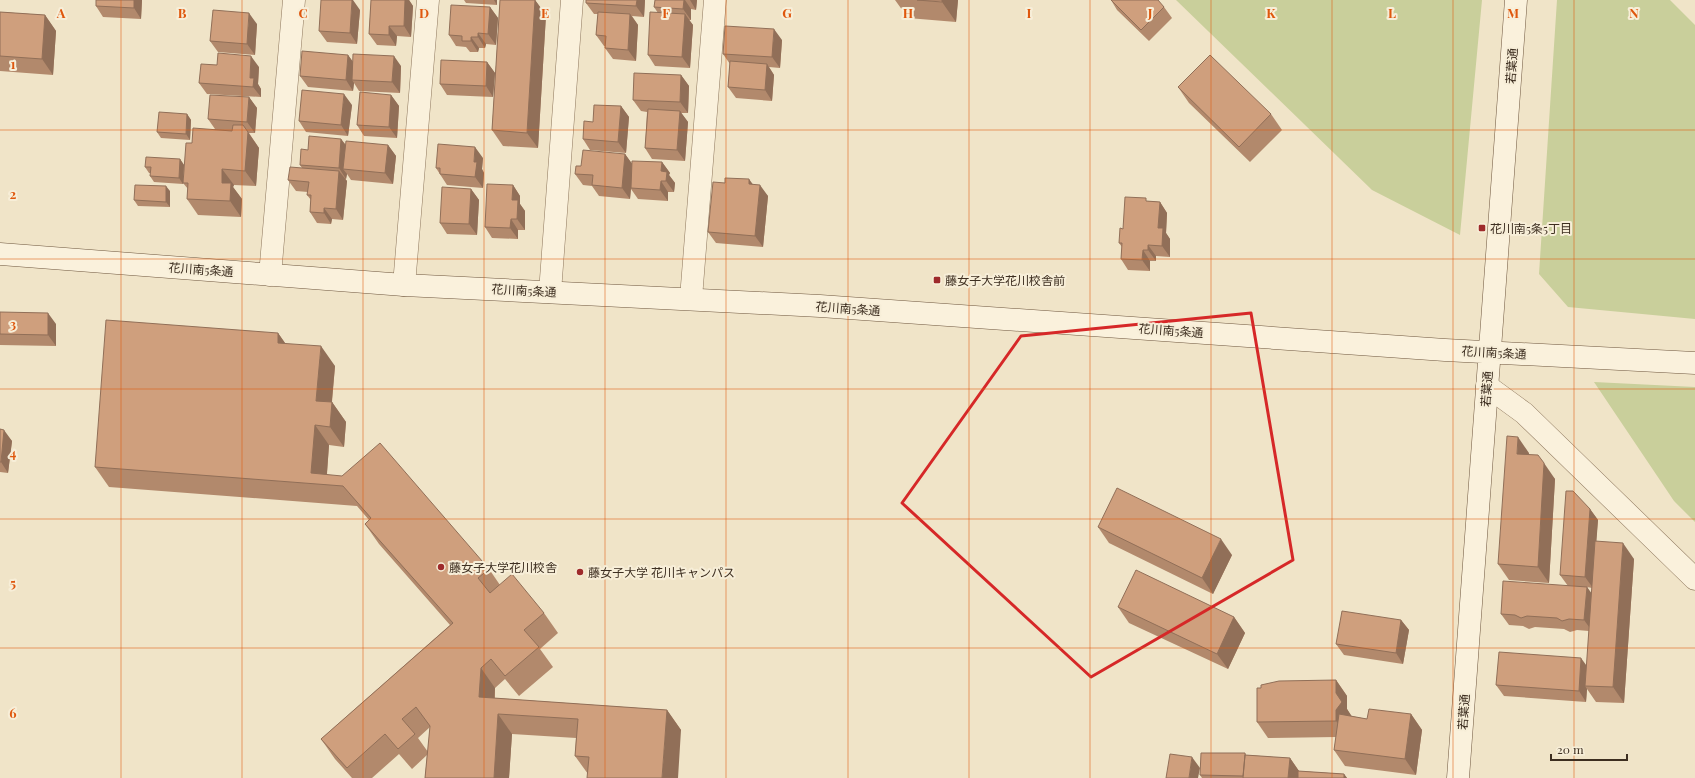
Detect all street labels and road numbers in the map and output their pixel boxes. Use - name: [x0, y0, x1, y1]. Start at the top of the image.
- street label: 若葉通: [1502, 47, 1520, 85]
- street label: 花川南5条通: [168, 259, 234, 279]
- street label: 花川南5条通: [491, 280, 557, 300]
- street label: 花川南5条通: [815, 298, 881, 318]
- street label: 花川南5条通: [1138, 320, 1204, 340]
- street label: 花川南5条通: [1461, 342, 1527, 362]
- street label: 若葉通: [1477, 370, 1495, 408]
- street label: 若葉通: [1454, 693, 1472, 731]

